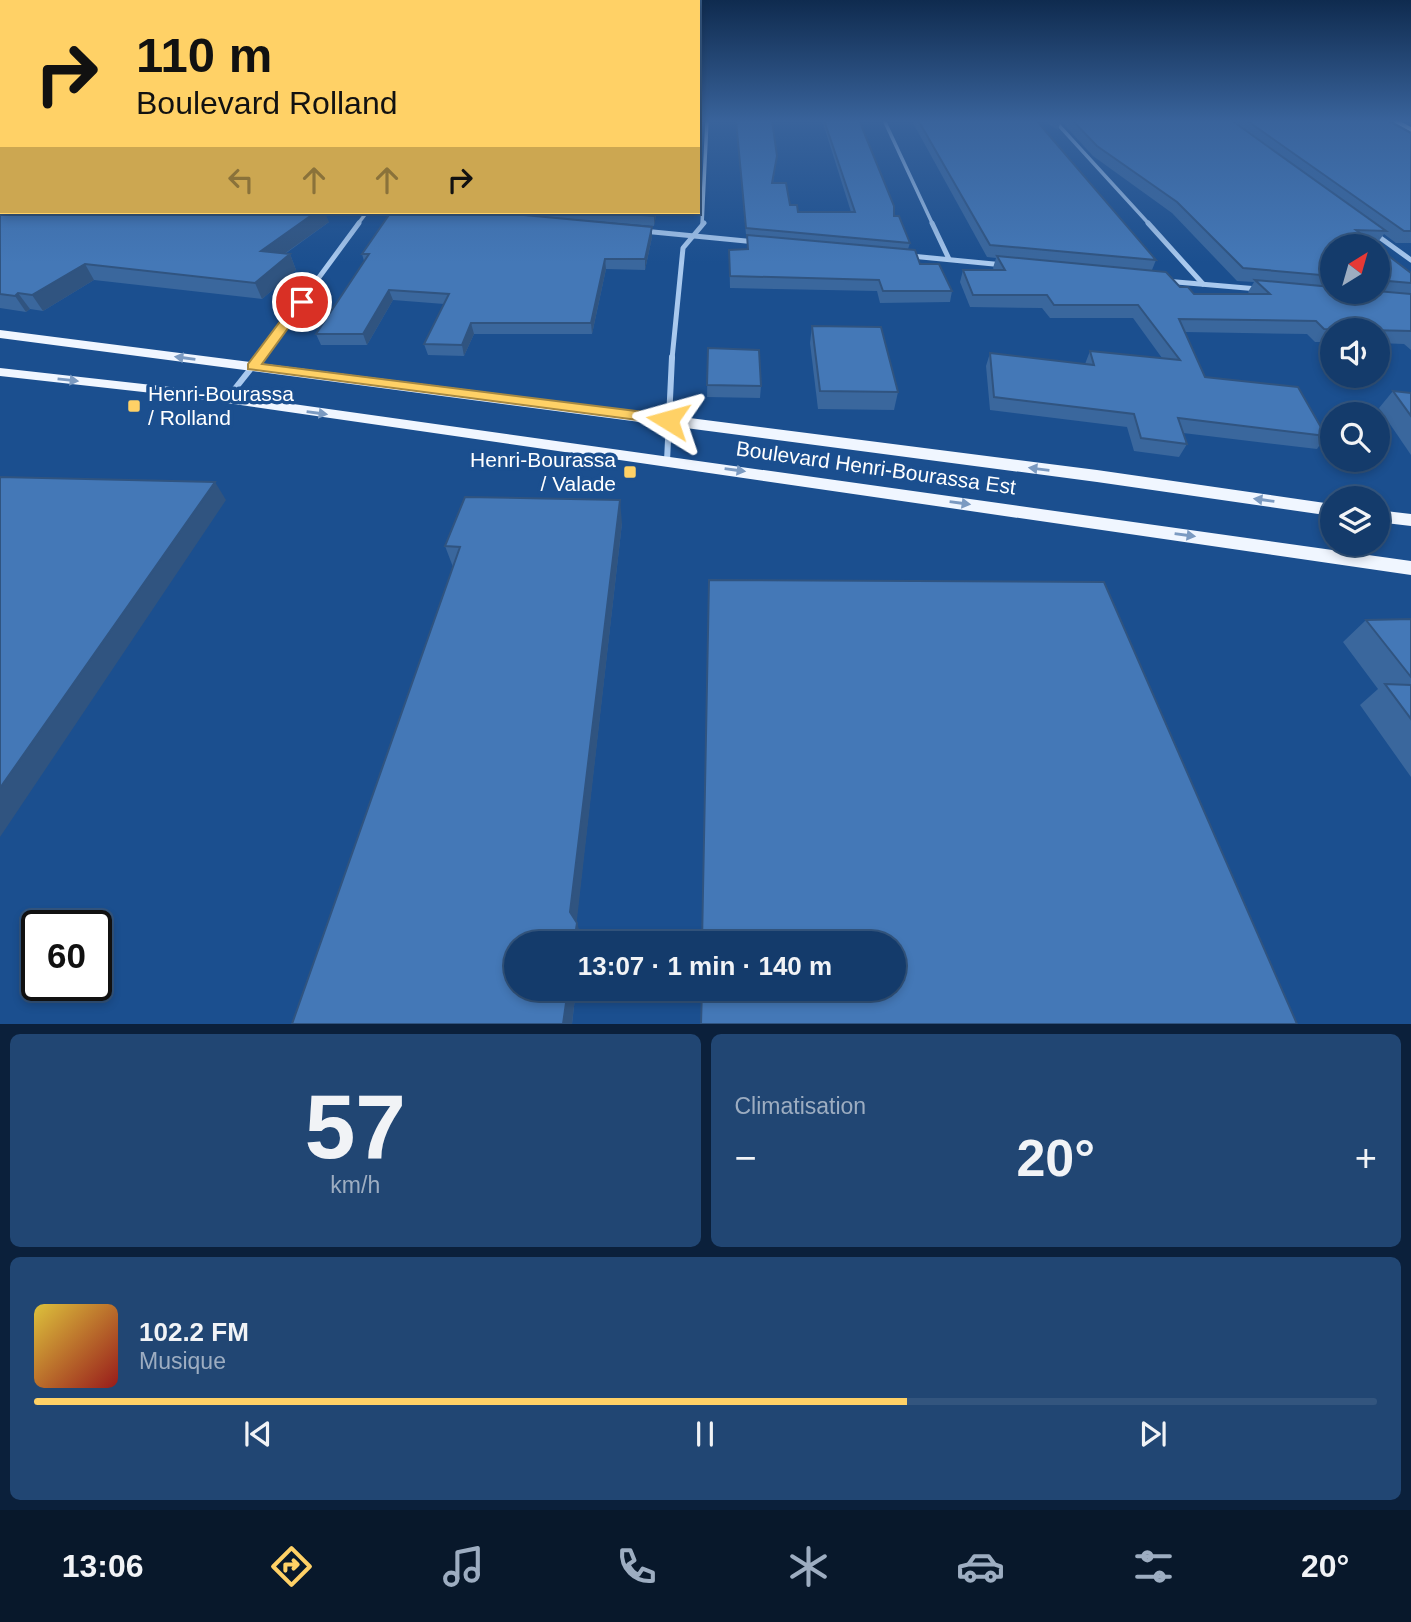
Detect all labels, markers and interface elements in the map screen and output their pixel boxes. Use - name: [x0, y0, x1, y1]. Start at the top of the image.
- icon: right: [21, 28, 112, 119]
- text: 110 m: [136, 28, 272, 82]
- text: Boulevard Rolland: [136, 85, 398, 121]
- icon: left: [222, 161, 260, 199]
- icon: ahead: [295, 161, 333, 199]
- icon: ahead: [368, 161, 406, 199]
- icon: right: [441, 161, 479, 199]
- north arrow: [1320, 234, 1390, 304]
- map controls: [1320, 234, 1390, 556]
- pin: [272, 272, 332, 332]
- icon: arrive: [283, 283, 321, 321]
- button: sound: [1320, 318, 1390, 388]
- one-way arrow: [174, 352, 196, 363]
- one-way arrow: [57, 374, 79, 385]
- place label: Henri-Bourassa / Rolland: [148, 382, 294, 429]
- position arrow: [631, 383, 705, 457]
- marker: Henri-Bourassa / Rolland: [126, 398, 142, 414]
- button: search: [1320, 402, 1390, 472]
- one-way arrow: [307, 407, 329, 418]
- street label: Boulevard Henri-Bourassa Est: [735, 436, 1018, 499]
- place label: Henri-Bourassa / Valade: [470, 448, 616, 495]
- one-way arrow: [1028, 463, 1050, 474]
- marker: Henri-Bourassa / Valade: [622, 464, 638, 480]
- one-way arrow: [724, 465, 746, 476]
- button: layers: [1320, 486, 1390, 556]
- one-way arrow: [1253, 495, 1275, 506]
- one-way arrow: [949, 498, 971, 509]
- one-way arrow: [1174, 530, 1196, 541]
- speed limit sign: 60: [21, 910, 112, 1001]
- text: 13:07 · 1 min · 140 m: [578, 951, 832, 981]
- text: 57: [305, 1076, 406, 1177]
- text: Climatisation: [735, 1093, 866, 1119]
- text: 20°: [1016, 1129, 1095, 1187]
- text: −: [735, 1137, 757, 1179]
- text: +: [1355, 1137, 1377, 1179]
- text: km/h: [330, 1172, 380, 1198]
- text: 102.2 FM: [139, 1317, 249, 1347]
- text: Musique: [139, 1348, 226, 1374]
- icon: previous: [239, 1415, 277, 1453]
- icon: pause: [686, 1415, 724, 1453]
- icon: next: [1134, 1415, 1172, 1453]
- icon: directions: [267, 1542, 316, 1591]
- icon: music: [439, 1542, 488, 1591]
- icon: phone: [612, 1542, 661, 1591]
- icon: climate: [784, 1542, 833, 1591]
- icon: car: [956, 1542, 1005, 1591]
- icon: filters: [1129, 1542, 1178, 1591]
- text: 13:06: [62, 1548, 144, 1584]
- text: 20°: [1301, 1548, 1349, 1584]

